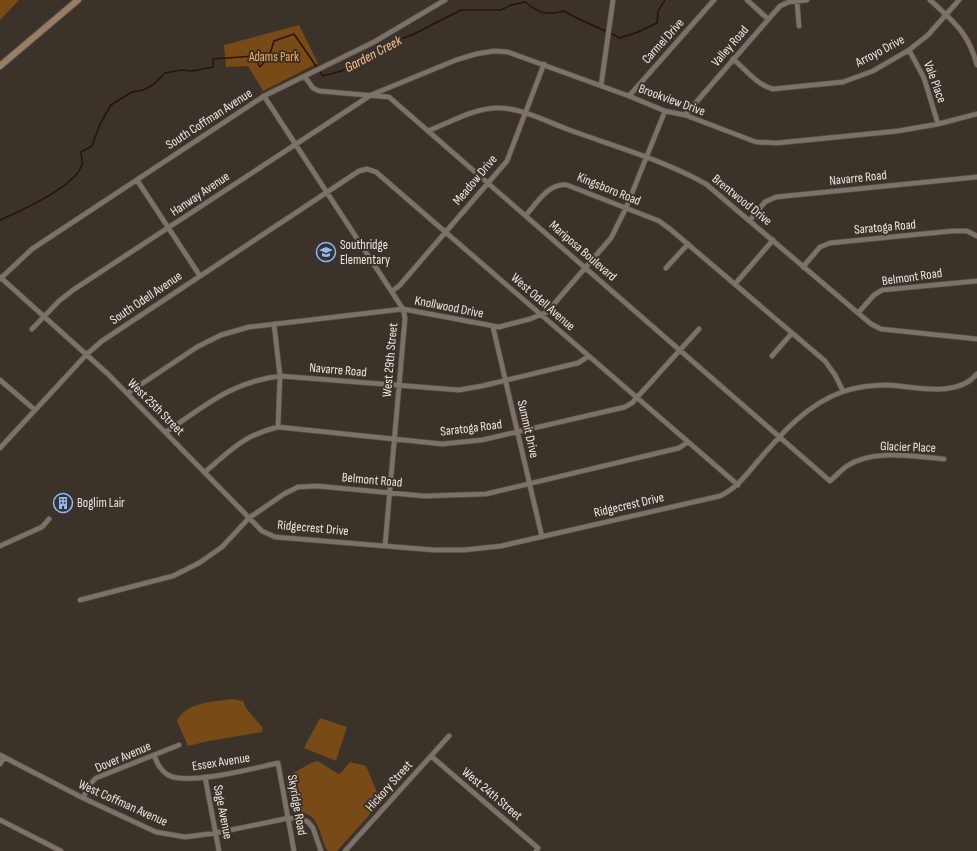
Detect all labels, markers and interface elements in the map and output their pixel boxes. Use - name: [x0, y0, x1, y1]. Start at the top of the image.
- street label: Carmel Drive: [638, 15, 688, 67]
- street label: Valley Road: [708, 22, 752, 70]
- street label: Arroyo Drive: [852, 31, 907, 71]
- water label: Garden Creek: [342, 32, 405, 76]
- park label: Adams Park: [248, 49, 299, 65]
- street label: Vale Place: [920, 59, 950, 105]
- street label: Brookview Drive: [636, 81, 708, 119]
- street label: South Coffman Avenue: [163, 85, 255, 153]
- street label: Meadow Drive: [449, 152, 501, 208]
- street label: Navarre Road: [829, 167, 887, 189]
- street label: Hanway Avenue: [167, 168, 233, 220]
- street label: Kingsboro Road: [575, 169, 643, 209]
- street label: Brentwood Drive: [709, 171, 775, 229]
- street label: Saratoga Road: [853, 216, 917, 238]
- street label: Mariposa Boulevard: [546, 217, 620, 285]
- place label: Southridge Elementary: [340, 237, 390, 268]
- school or university icon: Southridge Elementary: [315, 241, 337, 263]
- street label: Belmont Road: [881, 265, 943, 289]
- street label: South Odell Avenue: [107, 268, 185, 328]
- street label: West Odell Avenue: [508, 270, 578, 334]
- street label: Knollwood Drive: [413, 292, 485, 322]
- street label: West 29th Street: [379, 322, 401, 398]
- street label: Navarre Road: [309, 360, 367, 380]
- street label: West 25th Street: [124, 375, 188, 439]
- street label: Summit Drive: [514, 399, 542, 459]
- street label: Saratoga Road: [439, 416, 503, 440]
- street label: Glacier Place: [880, 438, 936, 456]
- street label: Belmont Road: [341, 469, 403, 491]
- street label: Ridgecrest Drive: [592, 489, 666, 521]
- building icon: Boglim Lair: [52, 492, 74, 514]
- place label: Boglim Lair: [77, 495, 125, 511]
- street label: Ridgecrest Drive: [277, 517, 349, 539]
- street label: Dover Avenue: [93, 738, 153, 776]
- street label: Essex Avenue: [191, 750, 251, 774]
- street label: Hickory Street: [362, 757, 416, 815]
- street label: West 24th Street: [459, 764, 525, 824]
- street label: Skyridge Road: [284, 773, 310, 837]
- street label: West Coffman Avenue: [76, 776, 170, 830]
- street label: Sage Avenue: [210, 784, 236, 840]

